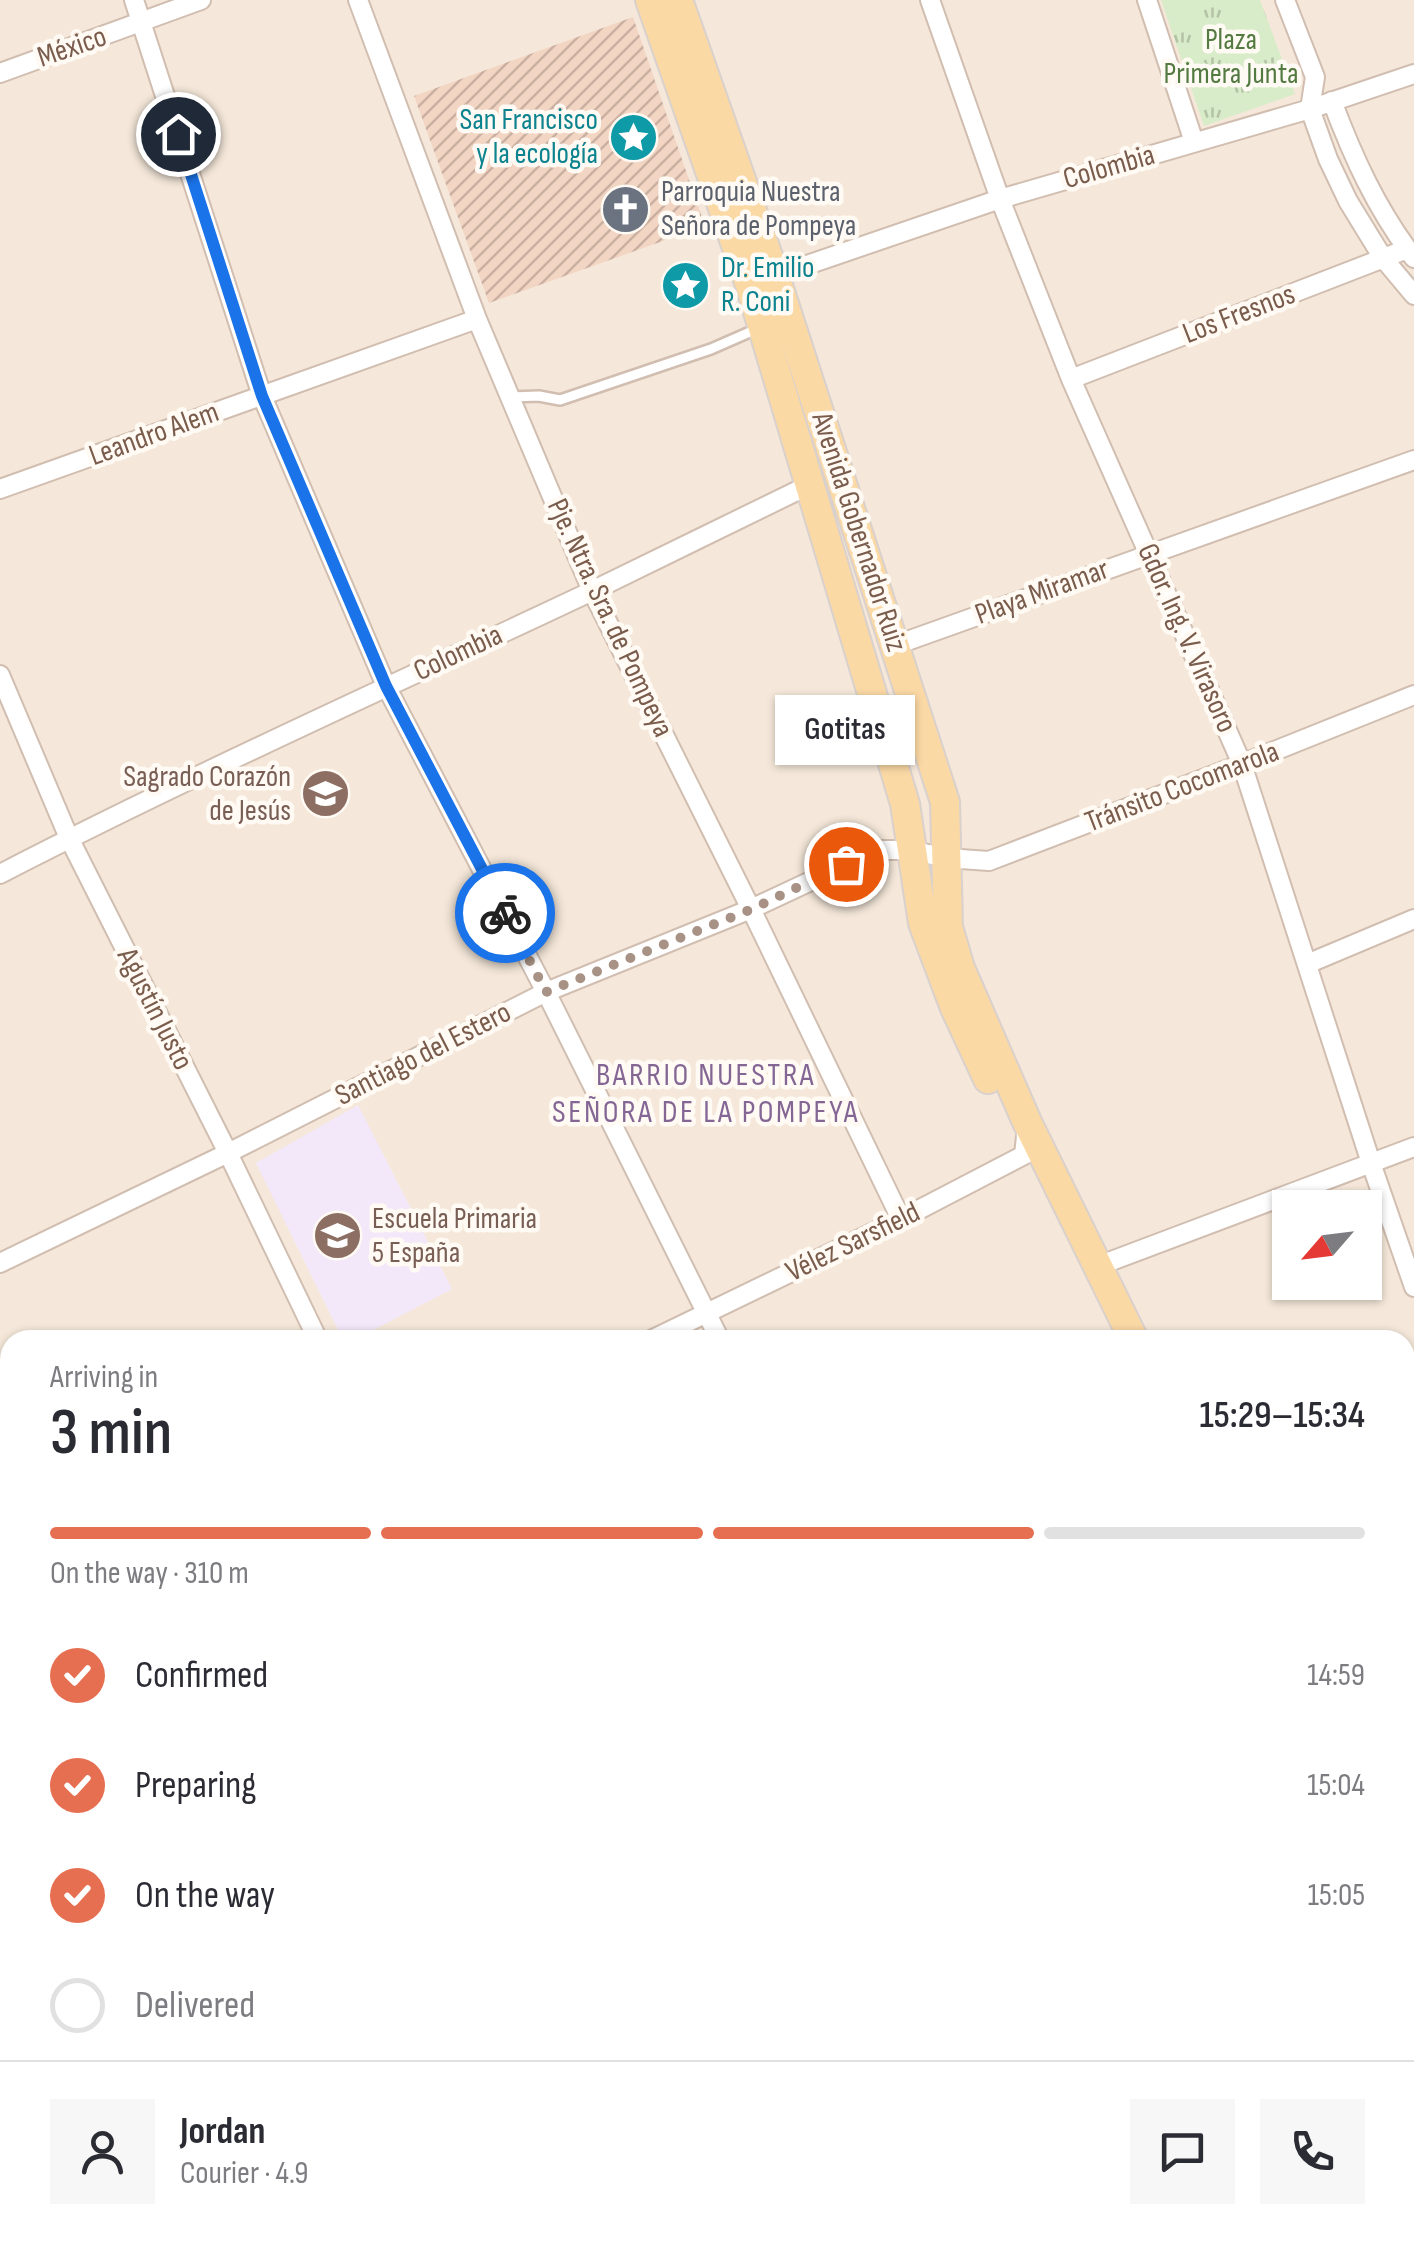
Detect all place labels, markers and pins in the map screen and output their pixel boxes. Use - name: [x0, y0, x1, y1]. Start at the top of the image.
- pin: [136, 92, 221, 177]
- place label: San Francisco y la ecología: [459, 102, 598, 172]
- place icon: San Francisco y la ecología: [607, 111, 659, 163]
- place label: Parroquia Nuestra Señora de Pompeya: [661, 174, 856, 244]
- church icon: Parroquia Nuestra Señora de Pompeya: [600, 183, 652, 235]
- place label: Dr. Emilio R. Coni: [721, 250, 815, 320]
- place icon: Dr. Emilio R. Coni: [660, 259, 712, 311]
- callout: Gotitas: [776, 694, 916, 764]
- place label: Sagrado Corazón de Jesús: [123, 759, 291, 829]
- school or university icon: Sagrado Corazón de Jesús: [300, 768, 352, 820]
- pin: [804, 822, 889, 907]
- place label: Escuela Primaria 5 España: [372, 1201, 537, 1271]
- school or university icon: Escuela Primaria 5 España: [311, 1210, 363, 1262]

